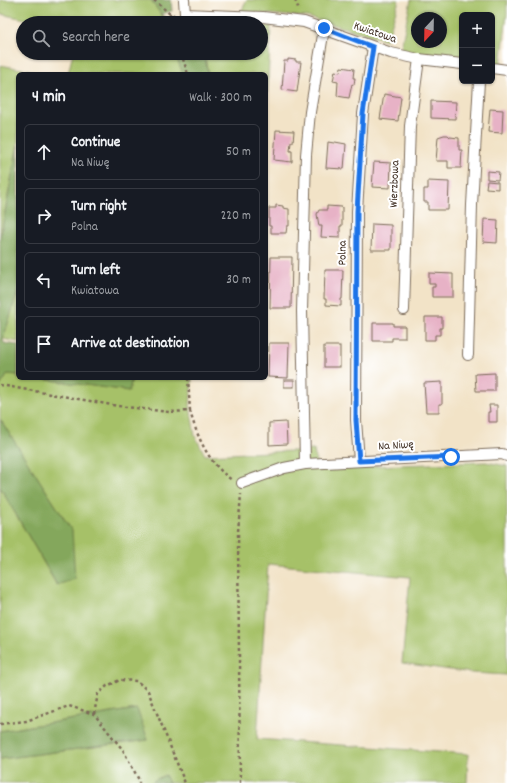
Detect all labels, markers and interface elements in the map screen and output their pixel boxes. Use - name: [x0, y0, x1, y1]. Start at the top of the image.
- north arrow: [411, 12, 447, 48]
- map controls: [459, 12, 495, 84]
- button: +: [459, 12, 495, 48]
- search box: [16, 16, 268, 60]
- street label: Kwiatowa: [351, 18, 399, 48]
- route end: [315, 19, 333, 37]
- icon: search: [30, 27, 52, 49]
- text: Search here: [62, 27, 130, 49]
- button: −: [459, 48, 495, 84]
- text: 4 min: [32, 86, 66, 110]
- text: Walk · 300 m: [189, 89, 252, 108]
- text: Continue: [71, 132, 120, 154]
- icon: ahead: [33, 141, 55, 163]
- text: 50 m: [226, 143, 251, 162]
- text: Na Niwę: [71, 154, 109, 173]
- street label: Wierzbowa: [386, 160, 404, 208]
- text: Turn right: [71, 196, 127, 218]
- icon: right: [33, 205, 55, 227]
- text: 220 m: [221, 207, 251, 226]
- text: Polna: [71, 218, 98, 237]
- street label: Polna: [334, 240, 352, 266]
- text: Turn left: [71, 260, 120, 282]
- icon: left: [33, 269, 55, 291]
- text: 30 m: [226, 271, 251, 290]
- text: Kwiatowa: [71, 282, 119, 301]
- icon: arrive: [33, 333, 55, 355]
- text: Arrive at destination: [71, 333, 189, 355]
- street label: Na Niwę: [378, 437, 414, 455]
- route start: [442, 448, 460, 466]

